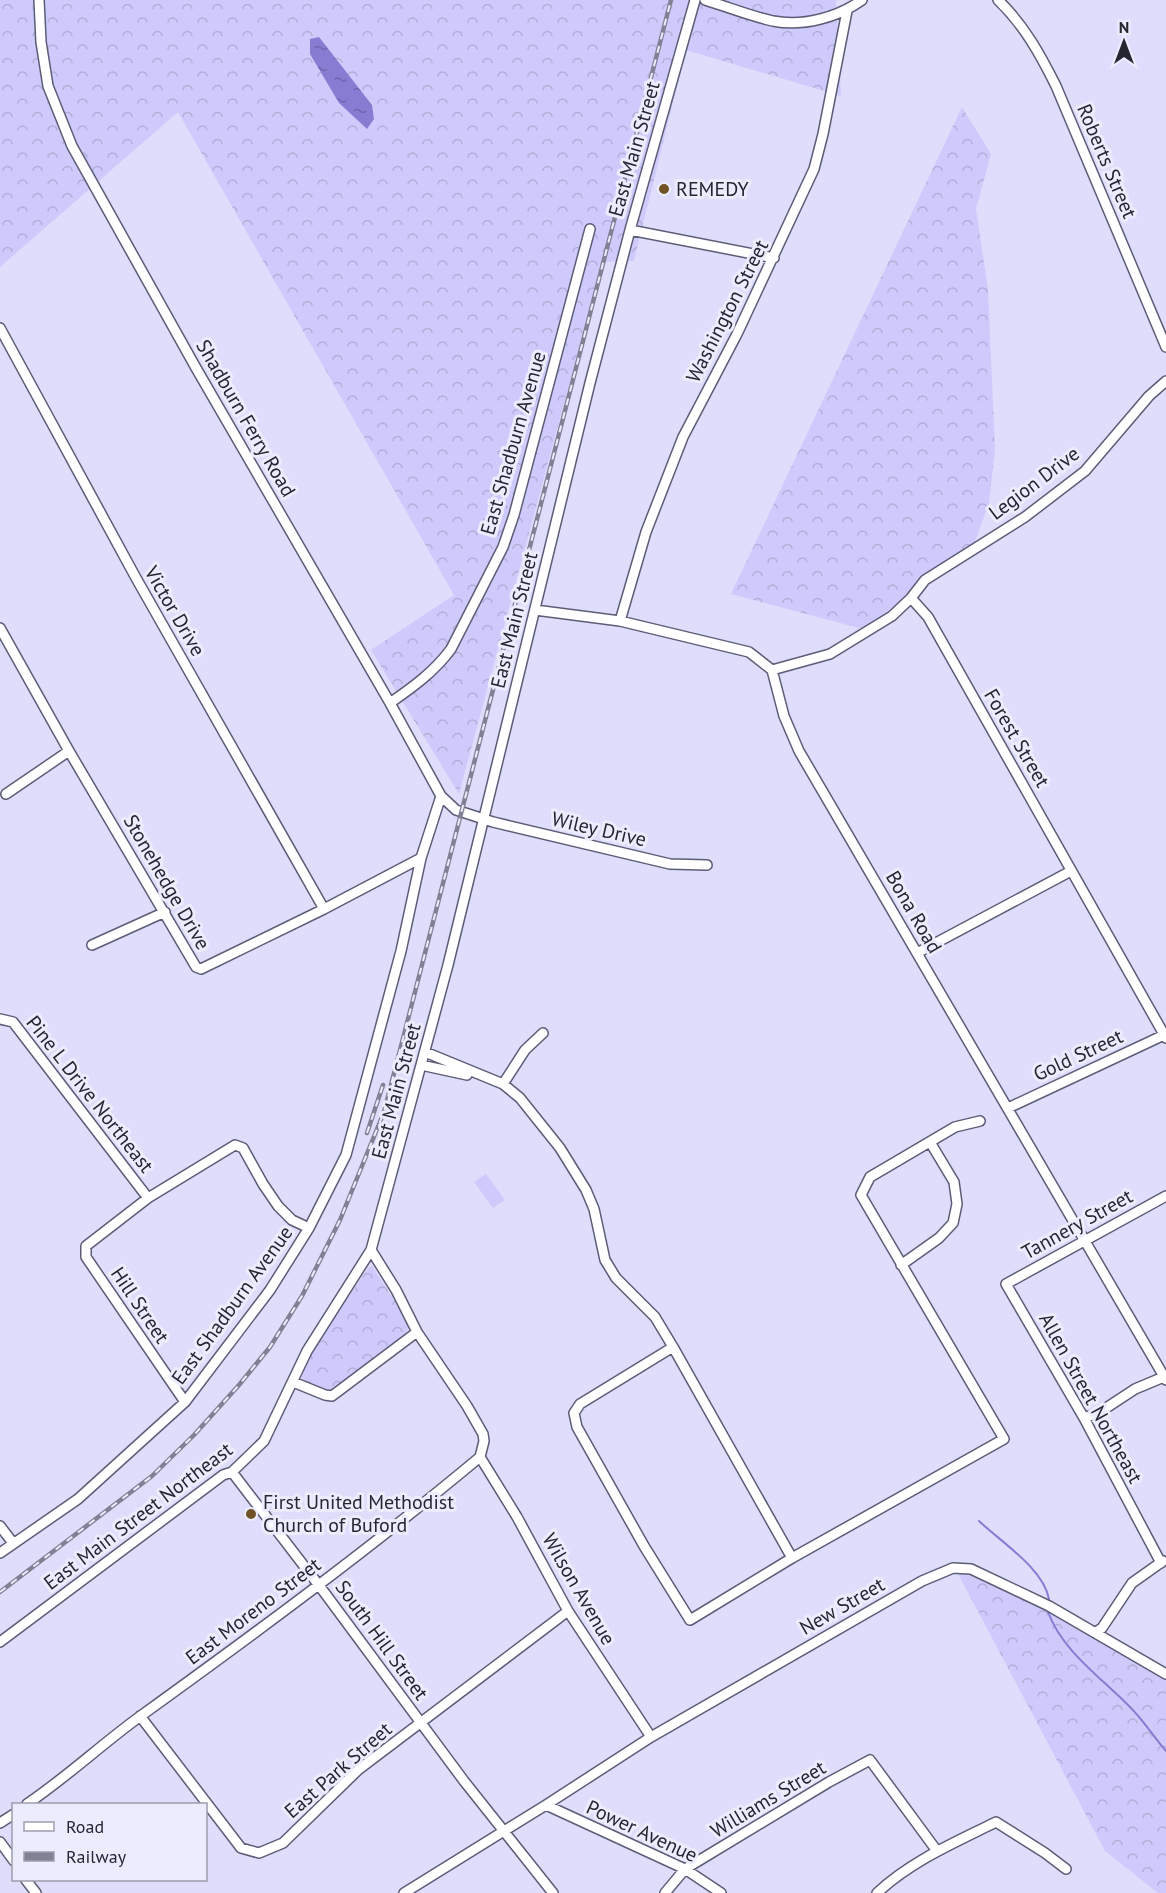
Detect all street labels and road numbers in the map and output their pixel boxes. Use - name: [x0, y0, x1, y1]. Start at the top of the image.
- street label: East Main Street: [602, 78, 666, 220]
- street label: Roberts Street: [1071, 100, 1143, 222]
- street label: Washington Street: [680, 235, 774, 387]
- street label: Shadburn Ferry Road: [190, 335, 302, 501]
- street label: East Shadburn Avenue: [474, 348, 552, 538]
- street label: Legion Drive: [983, 440, 1085, 526]
- street label: East Main Street: [484, 549, 544, 691]
- street label: Victor Drive: [138, 560, 211, 661]
- street label: Forest Street: [978, 684, 1056, 792]
- street label: Wiley Drive: [549, 806, 649, 852]
- street label: Stonehedge Drive: [118, 810, 216, 954]
- street label: Bona Road: [880, 866, 948, 958]
- street label: Pine L Drive Northeast: [20, 1010, 160, 1178]
- street label: East Main Street: [365, 1020, 427, 1162]
- street label: Gold Street: [1029, 1023, 1127, 1087]
- street label: Tannery Street: [1017, 1183, 1137, 1265]
- street label: East Shadburn Avenue: [166, 1221, 298, 1389]
- street label: Hill Street: [105, 1262, 175, 1348]
- street label: Allen Street Northeast: [1033, 1308, 1149, 1488]
- street label: East Main Street Northeast: [39, 1436, 238, 1595]
- street label: Wilson Avenue: [536, 1528, 622, 1650]
- street label: East Moreno Street: [180, 1552, 326, 1670]
- street label: New Street: [795, 1571, 889, 1641]
- street label: South Hill Street: [330, 1575, 434, 1705]
- street label: East Park Street: [279, 1716, 397, 1824]
- street label: Williams Street: [706, 1754, 831, 1844]
- street label: Power Avenue: [582, 1794, 702, 1868]

